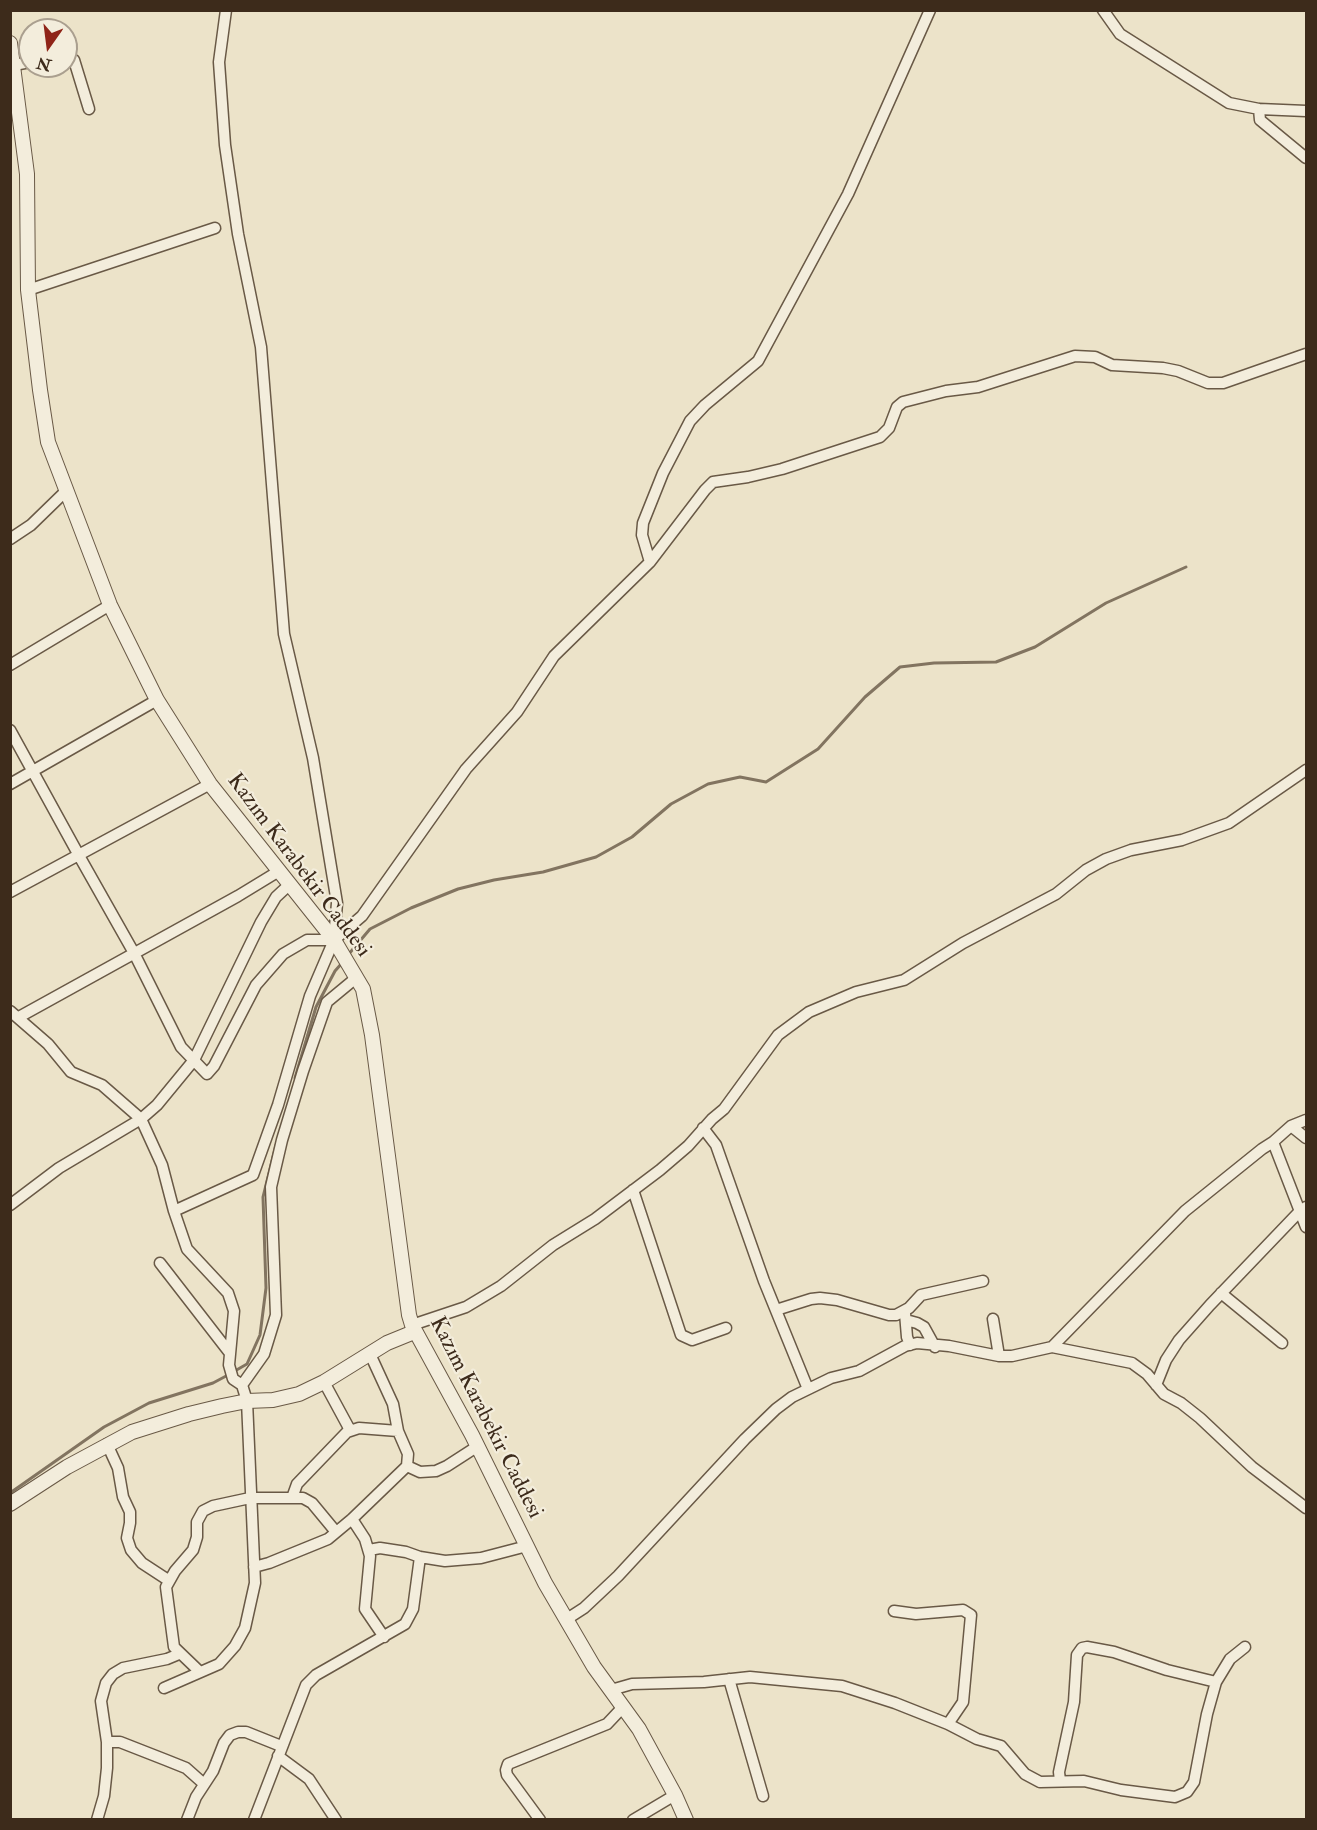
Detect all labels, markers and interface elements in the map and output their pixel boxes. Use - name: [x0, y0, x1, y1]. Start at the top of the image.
- north arrow: [18, 18, 78, 78]
- text: N: [35, 52, 54, 75]
- street label: Kazım Karabekir Caddesi: [220, 769, 376, 963]
- street label: Kazım Karabekir Caddesi: [423, 1313, 547, 1523]

